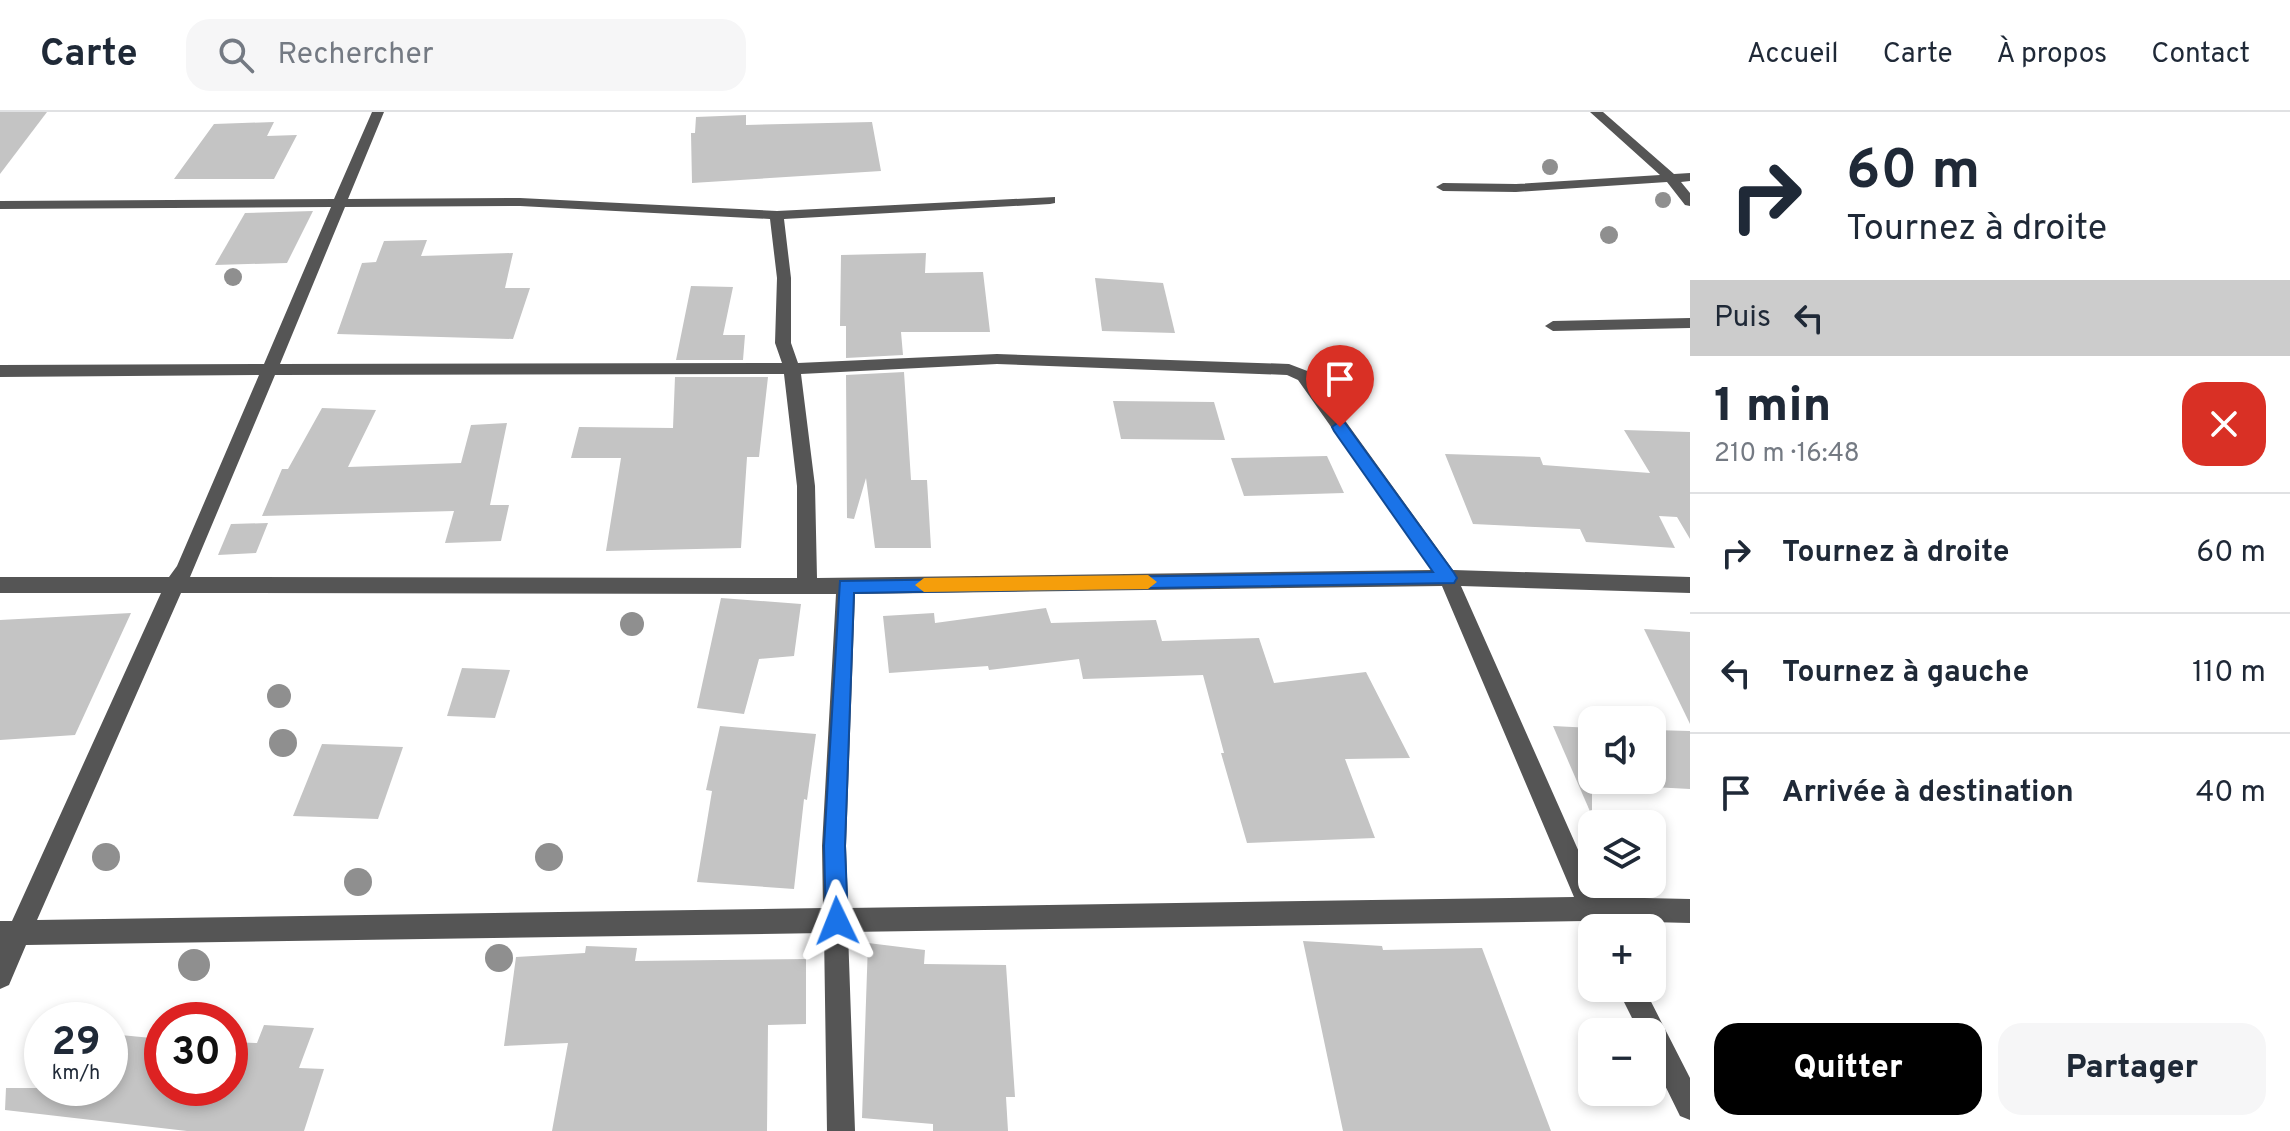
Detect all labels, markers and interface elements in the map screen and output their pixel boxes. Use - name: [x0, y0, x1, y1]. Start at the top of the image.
- search box: [186, 19, 746, 91]
- text: Carte: [40, 31, 138, 80]
- icon: search: [214, 33, 258, 77]
- text: Rechercher: [278, 37, 434, 74]
- text: Accueil: [1747, 37, 1839, 73]
- text: Carte: [1883, 37, 1953, 73]
- text: À propos: [1997, 37, 2107, 73]
- text: Contact: [2151, 37, 2250, 73]
- text: 60 m: [1846, 138, 1980, 208]
- icon: right: [1714, 144, 1818, 248]
- text: Tournez à droite: [1846, 207, 2107, 253]
- icon: left: [1787, 296, 1831, 340]
- text: Puis: [1714, 300, 1771, 337]
- pin: [1306, 345, 1374, 427]
- icon: arrive: [1318, 357, 1362, 401]
- text: 1 min: [1714, 378, 1831, 438]
- button: close: [2182, 382, 2266, 466]
- text: 210 m · 16:48: [1714, 438, 1860, 471]
- icon: right: [1714, 531, 1758, 575]
- text: Tournez à droite: [1782, 535, 2010, 572]
- text: 60 m: [2196, 535, 2266, 572]
- icon: left: [1714, 651, 1758, 695]
- text: Tournez à gauche: [1782, 655, 2029, 692]
- text: 110 m: [2192, 655, 2266, 692]
- map controls: [1578, 706, 1666, 1106]
- button: sound: [1578, 706, 1666, 794]
- icon: arrive: [1714, 771, 1758, 815]
- text: Arrivée à destination: [1782, 775, 2074, 812]
- text: 40 m: [2196, 775, 2266, 812]
- button: layers: [1578, 810, 1666, 898]
- position arrow: [795, 879, 879, 963]
- button: +: [1578, 914, 1666, 1002]
- speed limit sign: 30: [144, 1002, 248, 1106]
- button: −: [1578, 1018, 1666, 1106]
- text: 29: [51, 1019, 101, 1069]
- button: Quitter: [1714, 1023, 1982, 1115]
- button: Partager: [1998, 1023, 2266, 1115]
- text: km/h: [52, 1061, 100, 1087]

